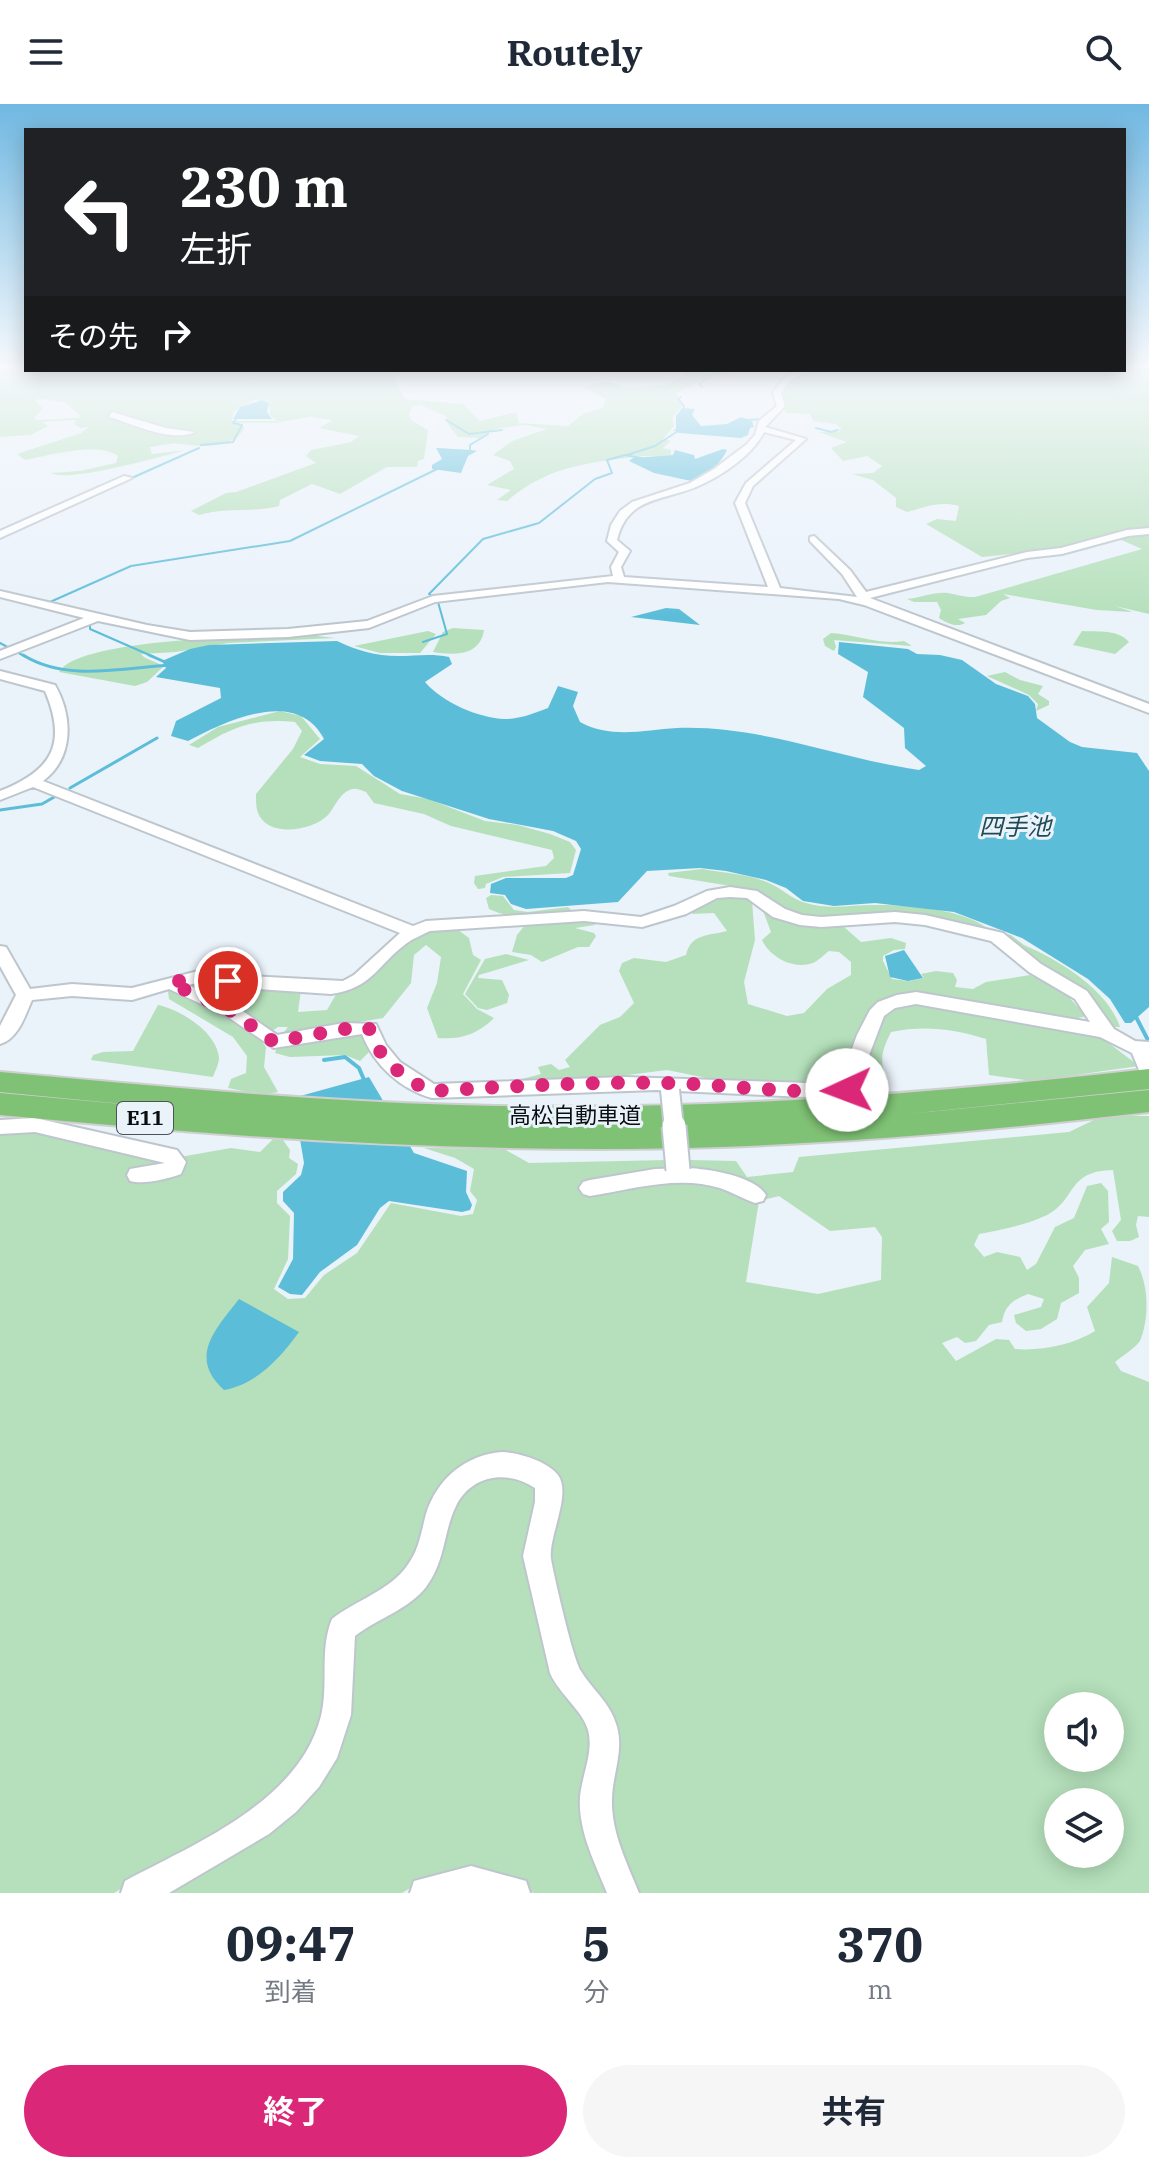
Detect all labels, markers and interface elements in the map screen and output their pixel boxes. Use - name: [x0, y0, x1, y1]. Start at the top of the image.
- text: Routely: [507, 29, 642, 76]
- icon: menu: [24, 30, 68, 74]
- icon: search: [1081, 30, 1125, 74]
- text: 230 m: [180, 150, 348, 222]
- icon: left: [48, 160, 152, 264]
- text: 左折: [180, 225, 252, 272]
- icon: right: [154, 312, 198, 356]
- text: その先: [48, 316, 138, 355]
- water label: 四手池: [979, 810, 1053, 842]
- pin: [194, 947, 262, 1015]
- icon: arrive: [206, 959, 250, 1003]
- position arrow: [805, 1048, 889, 1132]
- street label: 高松自動車道: [509, 1100, 641, 1129]
- road number: E11: [117, 1102, 173, 1134]
- map controls: [1044, 1692, 1124, 1868]
- button: sound: [1044, 1692, 1124, 1772]
- button: layers: [1044, 1788, 1124, 1868]
- text: 09:47: [226, 1912, 356, 1974]
- text: 5: [582, 1912, 611, 1974]
- text: 370: [837, 1913, 923, 1975]
- text: m: [867, 1972, 892, 2006]
- text: 到着: [265, 1974, 317, 2008]
- text: 分: [583, 1974, 609, 2008]
- button: 終了: [24, 2065, 567, 2157]
- button: 共有: [583, 2065, 1125, 2157]

